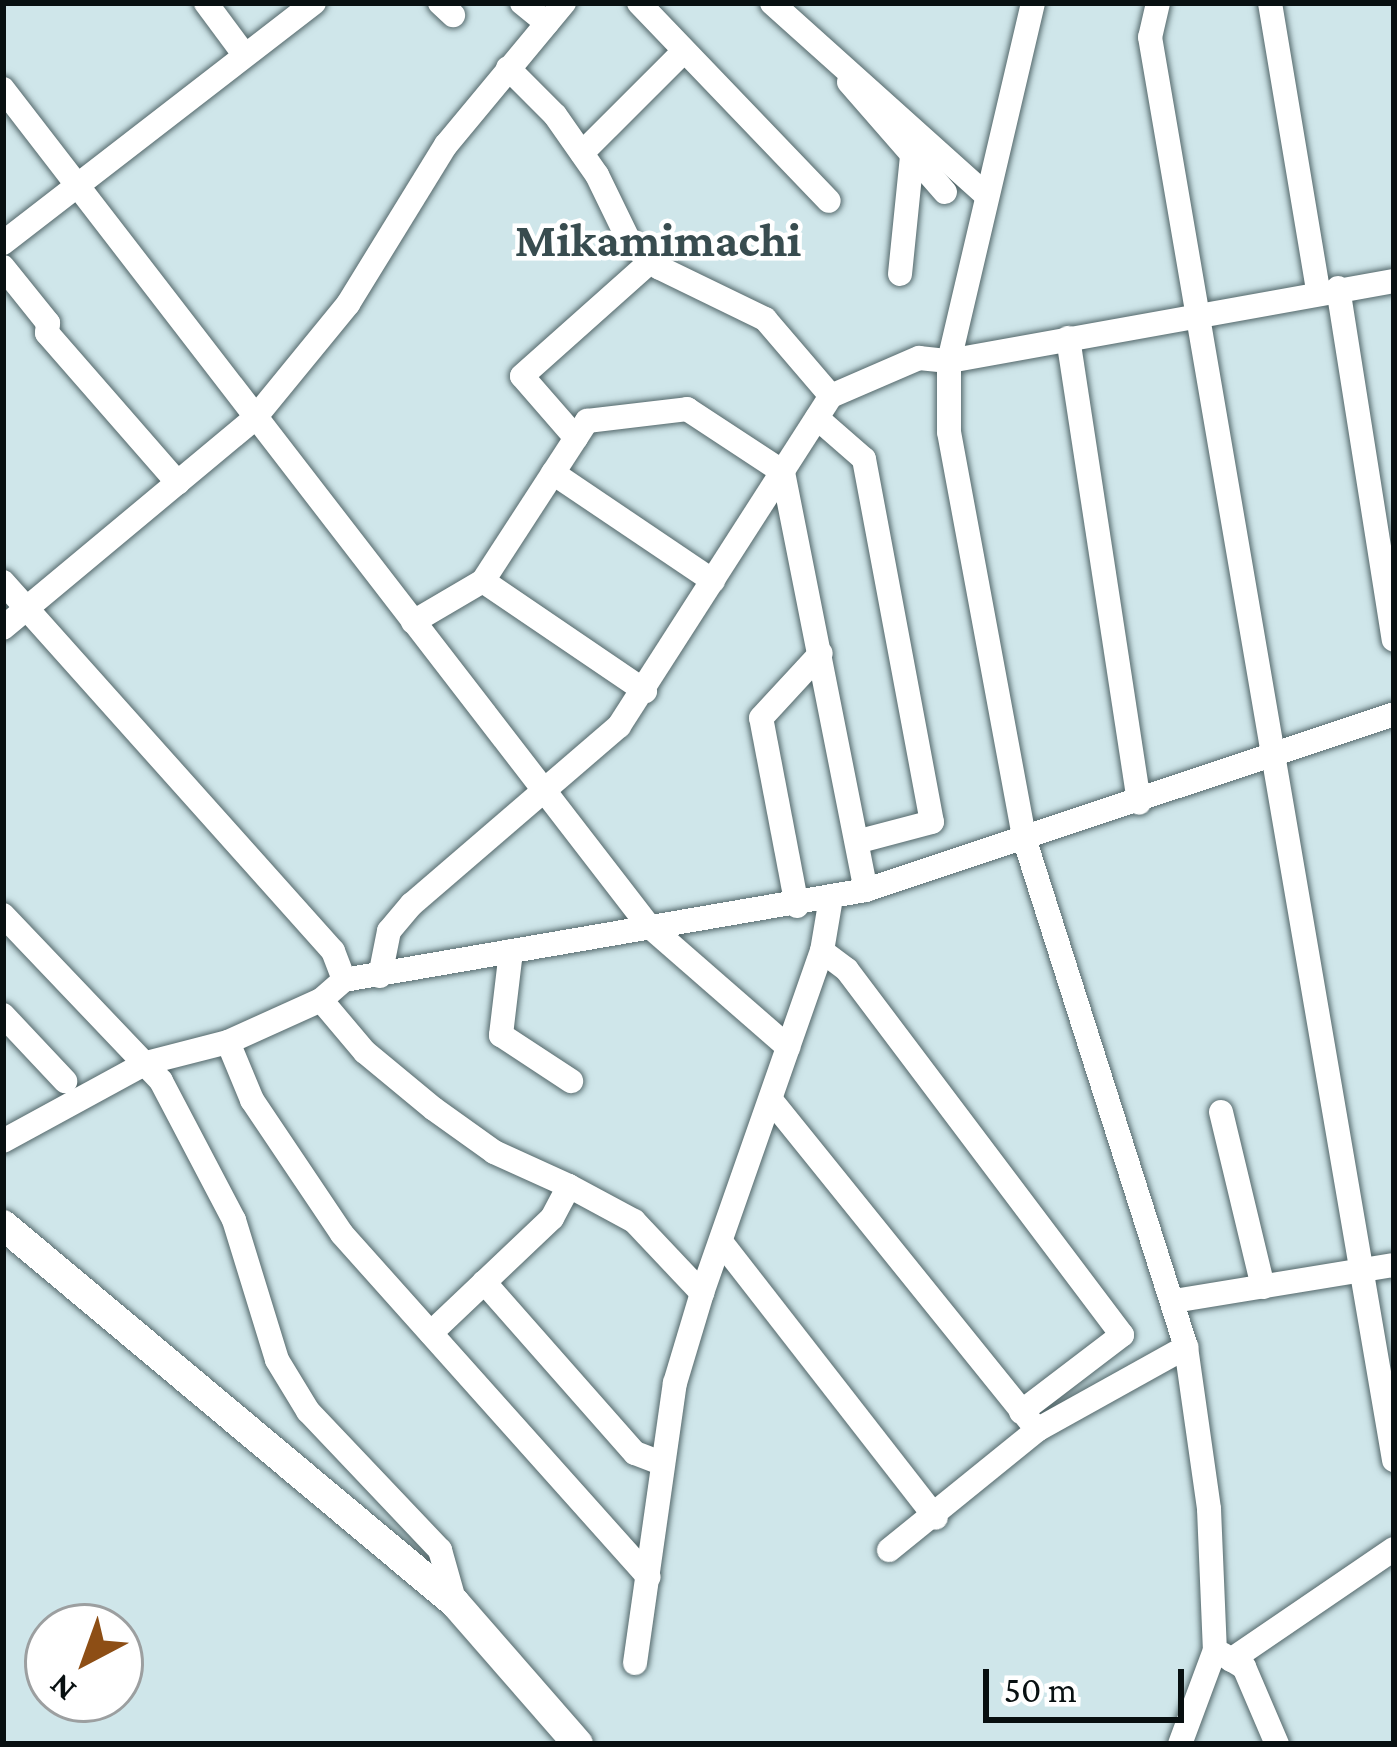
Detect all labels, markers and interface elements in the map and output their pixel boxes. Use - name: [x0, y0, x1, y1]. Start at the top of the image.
- district label: Mikamimachi: [515, 211, 801, 269]
- north arrow: [24, 1603, 144, 1723]
- scale bar: [989, 1645, 1190, 1719]
- text: N: [41, 1667, 83, 1710]
- text: 50 m: [1004, 1670, 1077, 1710]

